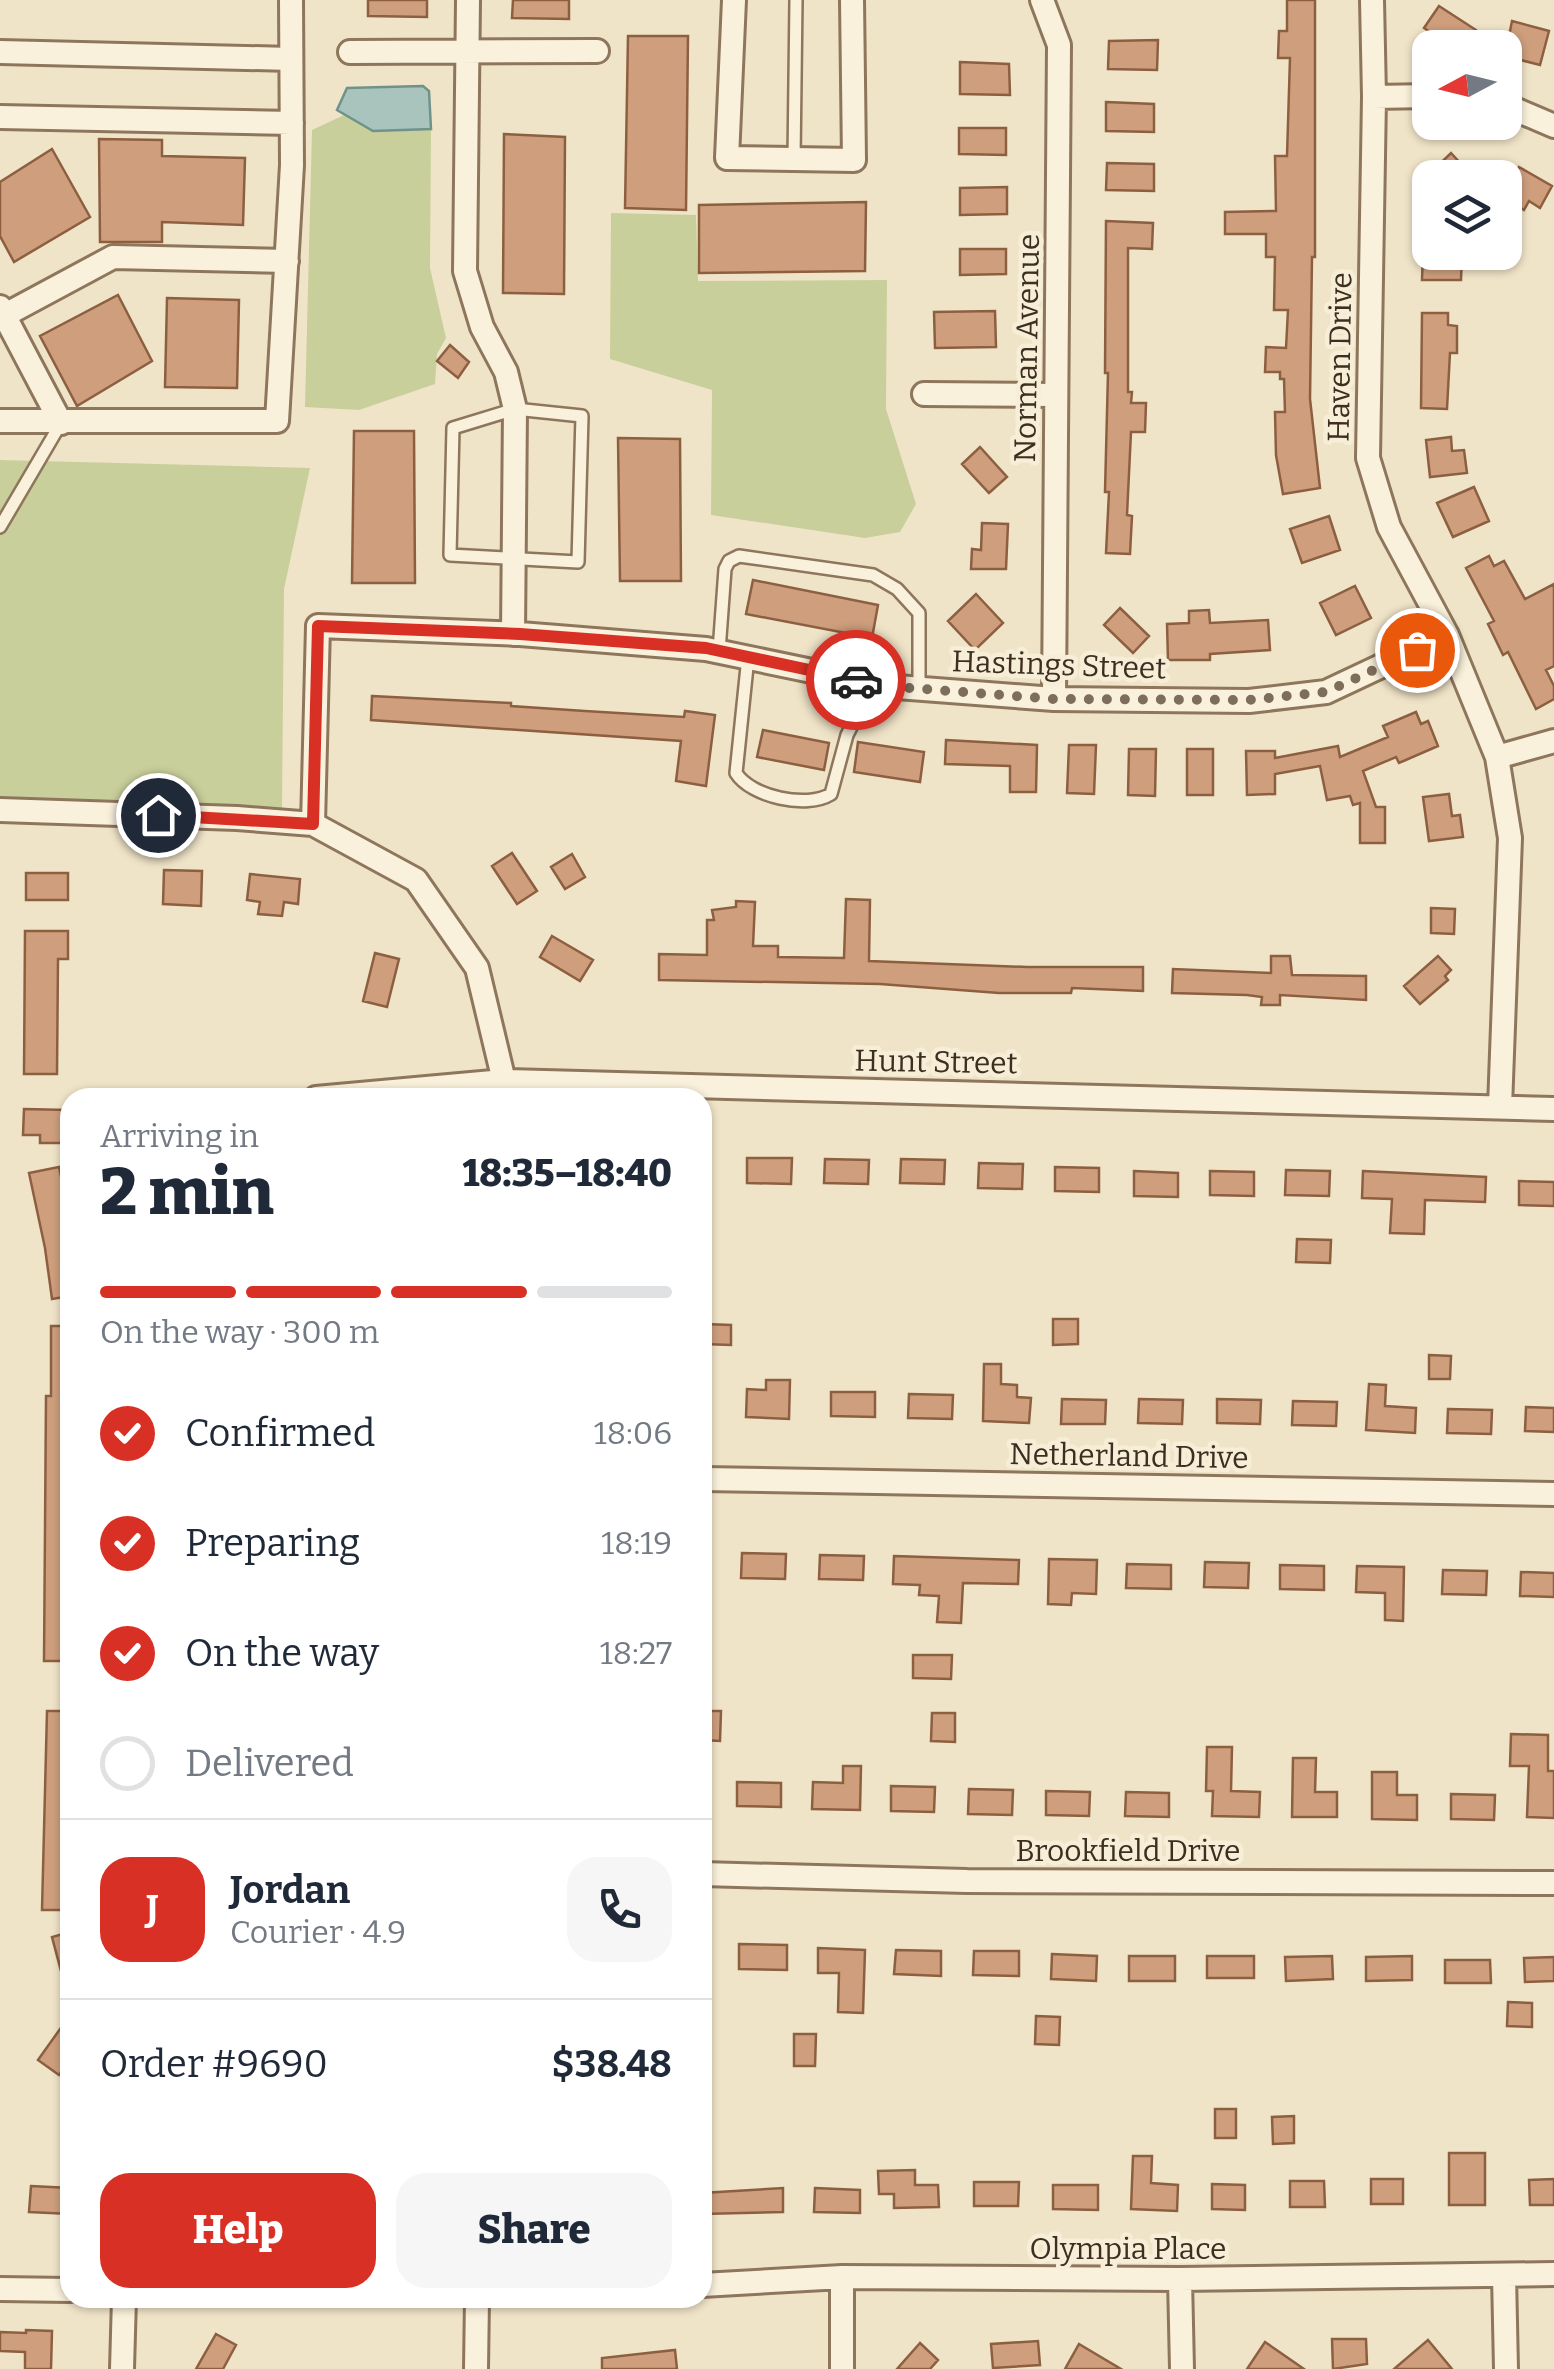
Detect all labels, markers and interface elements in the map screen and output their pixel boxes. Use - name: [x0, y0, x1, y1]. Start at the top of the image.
- north arrow: [1412, 30, 1522, 140]
- map controls: [1412, 30, 1522, 270]
- button: layers: [1412, 160, 1522, 270]
- street label: Norman Avenue: [1007, 233, 1047, 463]
- street label: Haven Drive: [1321, 272, 1359, 442]
- pin: [1375, 608, 1460, 693]
- icon: bag: [1390, 623, 1445, 678]
- courier: [806, 630, 906, 730]
- street label: Hastings Street: [951, 643, 1167, 687]
- icon: car: [829, 653, 884, 708]
- pin: [116, 773, 201, 858]
- icon: home: [131, 788, 186, 843]
- street label: Hunt Street: [854, 1043, 1018, 1081]
- text: Arriving in: [100, 1117, 259, 1155]
- text: 18:35–18:40: [462, 1150, 672, 1196]
- text: 2 min: [100, 1153, 274, 1231]
- text: On the way · 300 m: [100, 1313, 379, 1351]
- icon: check: [100, 1406, 155, 1461]
- text: Confirmed: [185, 1410, 375, 1456]
- text: 18:06: [594, 1414, 672, 1452]
- street label: Netherland Drive: [1009, 1436, 1249, 1476]
- icon: check: [100, 1516, 155, 1571]
- text: Preparing: [185, 1520, 360, 1566]
- text: 18:19: [601, 1524, 672, 1562]
- icon: check: [100, 1626, 155, 1681]
- text: On the way: [185, 1630, 379, 1676]
- text: 18:27: [600, 1634, 672, 1672]
- text: Delivered: [185, 1740, 354, 1786]
- street label: Brookfield Drive: [1016, 1833, 1240, 1869]
- button: phone: [567, 1857, 672, 1962]
- text: Jordan: [230, 1867, 350, 1913]
- text: J: [146, 1886, 159, 1932]
- text: Courier · 4.9: [230, 1913, 406, 1951]
- text: Order #9690: [100, 2041, 328, 2087]
- text: $38.48: [552, 2041, 672, 2087]
- button: Help: [100, 2173, 376, 2288]
- button: Share: [396, 2173, 672, 2288]
- street label: Olympia Place: [1030, 2231, 1226, 2267]

